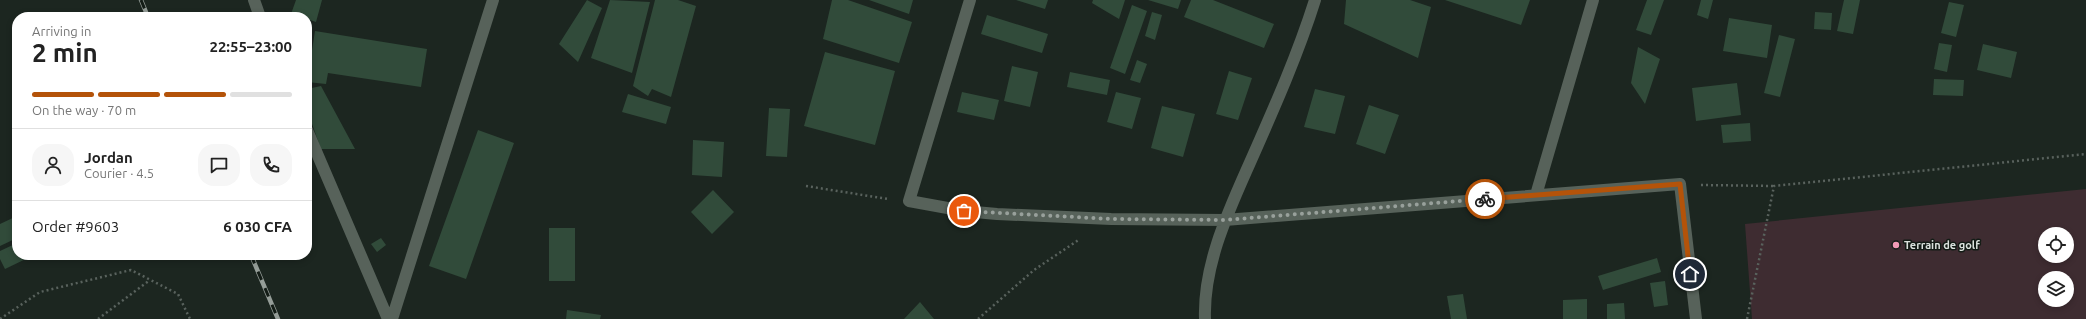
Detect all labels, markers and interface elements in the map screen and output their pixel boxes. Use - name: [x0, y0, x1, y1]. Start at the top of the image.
- text: Arriving in: [32, 24, 91, 38]
- text: 2 min: [32, 38, 98, 67]
- text: 22:55–23:00: [209, 38, 292, 55]
- text: On the way · 70 m: [32, 103, 136, 117]
- button: person: [32, 144, 74, 186]
- button: chat: [198, 144, 240, 186]
- button: phone: [250, 144, 292, 186]
- text: Jordan: [84, 149, 133, 166]
- text: Courier · 4.5: [84, 166, 154, 180]
- courier: [1465, 179, 1505, 219]
- icon: bike: [1474, 188, 1496, 210]
- pin: [947, 194, 981, 228]
- icon: bag: [953, 200, 975, 222]
- text: Order #9603: [32, 218, 119, 235]
- text: 6 030 CFA: [223, 218, 292, 235]
- map controls: [2038, 227, 2074, 307]
- button: locate: [2038, 227, 2074, 263]
- place label: Terrain de golf: [1904, 239, 1980, 251]
- marker: Terrain de golf: [1891, 240, 1901, 250]
- pin: [1673, 257, 1707, 291]
- icon: home: [1679, 263, 1701, 285]
- button: layers: [2038, 271, 2074, 307]

